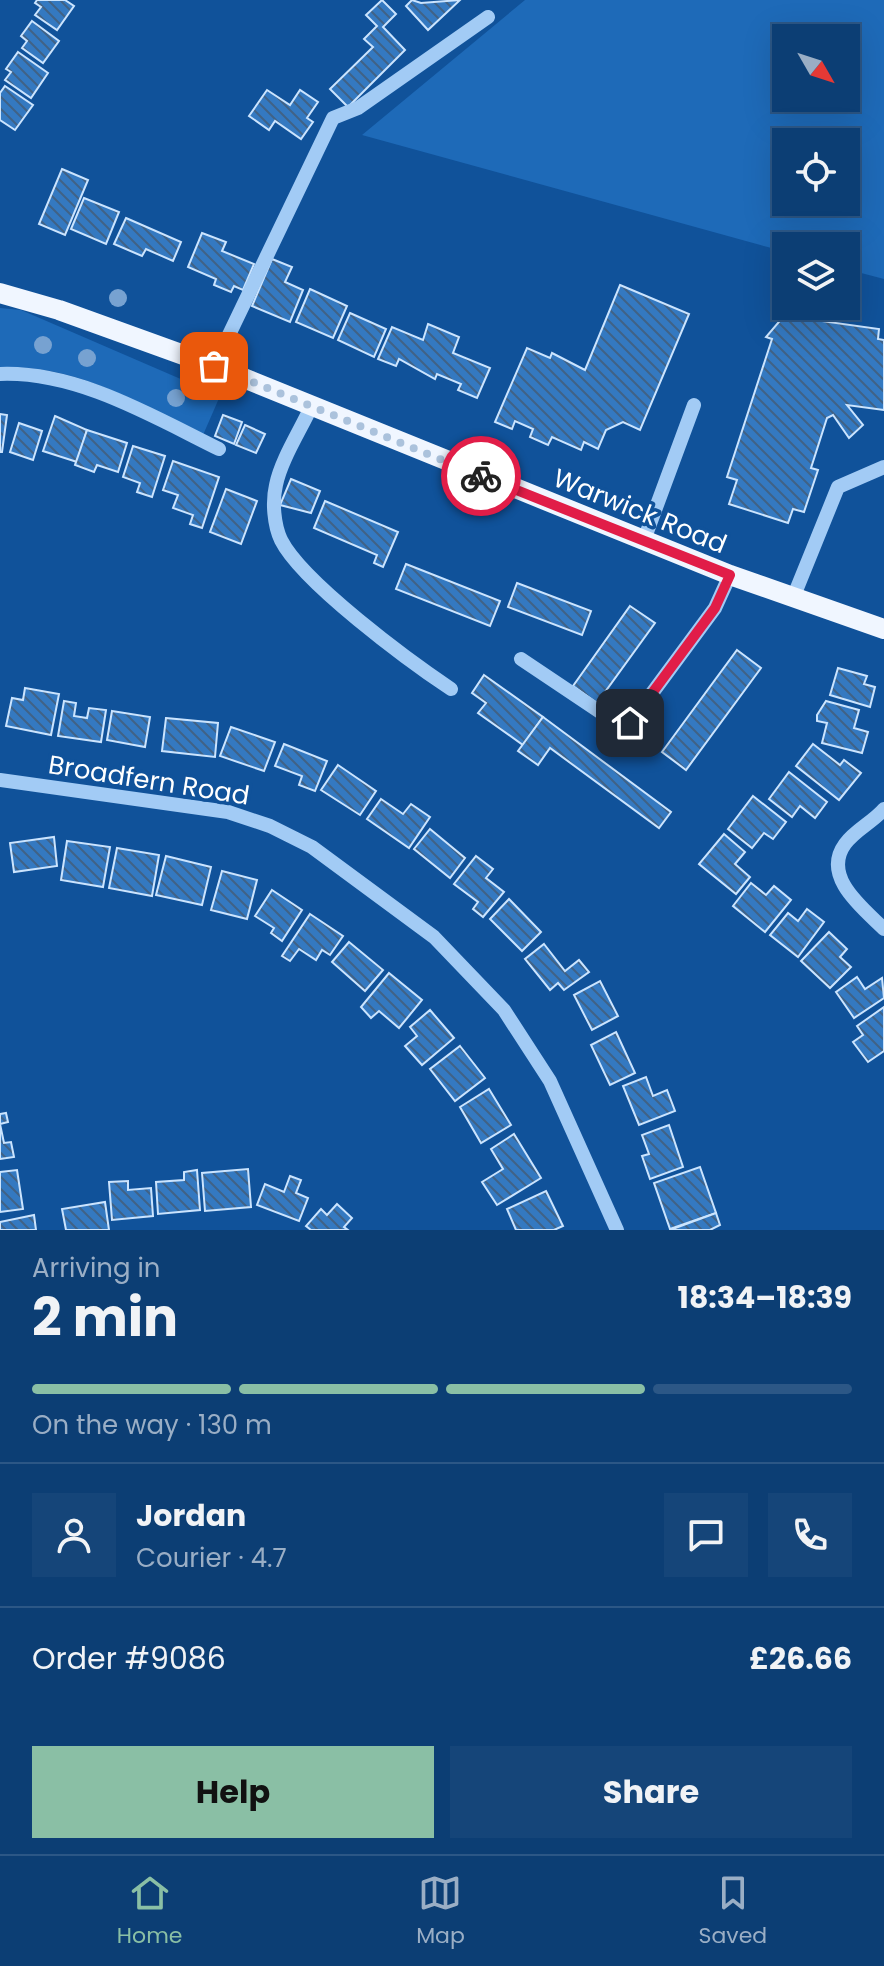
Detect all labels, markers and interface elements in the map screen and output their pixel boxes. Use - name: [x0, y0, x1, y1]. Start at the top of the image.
- north arrow: [772, 24, 860, 112]
- map controls: [772, 24, 860, 320]
- button: locate: [772, 128, 860, 216]
- button: layers: [772, 232, 860, 320]
- pin: [180, 332, 248, 400]
- icon: bag: [192, 344, 236, 388]
- courier: [441, 436, 521, 516]
- icon: bike: [459, 454, 503, 498]
- street label: Warwick Road: [548, 460, 732, 562]
- pin: [596, 689, 664, 757]
- icon: home: [608, 701, 652, 745]
- street label: Broadfern Road: [46, 746, 252, 814]
- text: Arriving in: [32, 1250, 161, 1286]
- text: 18:34–18:39: [678, 1276, 852, 1319]
- text: 2 min: [32, 1281, 178, 1354]
- text: On the way · 130 m: [32, 1407, 272, 1443]
- button: person: [32, 1493, 116, 1577]
- button: chat: [664, 1493, 748, 1577]
- button: phone: [768, 1493, 852, 1577]
- text: Jordan: [136, 1494, 246, 1537]
- text: Courier · 4.7: [136, 1540, 287, 1576]
- text: Order #9086: [32, 1637, 226, 1680]
- text: £26.66: [749, 1637, 852, 1680]
- button: Help: [32, 1746, 434, 1838]
- button: Share: [450, 1746, 852, 1838]
- tab: Home: [117, 1871, 182, 1952]
- tab: Map: [416, 1871, 465, 1952]
- tab: Saved: [699, 1871, 767, 1952]

